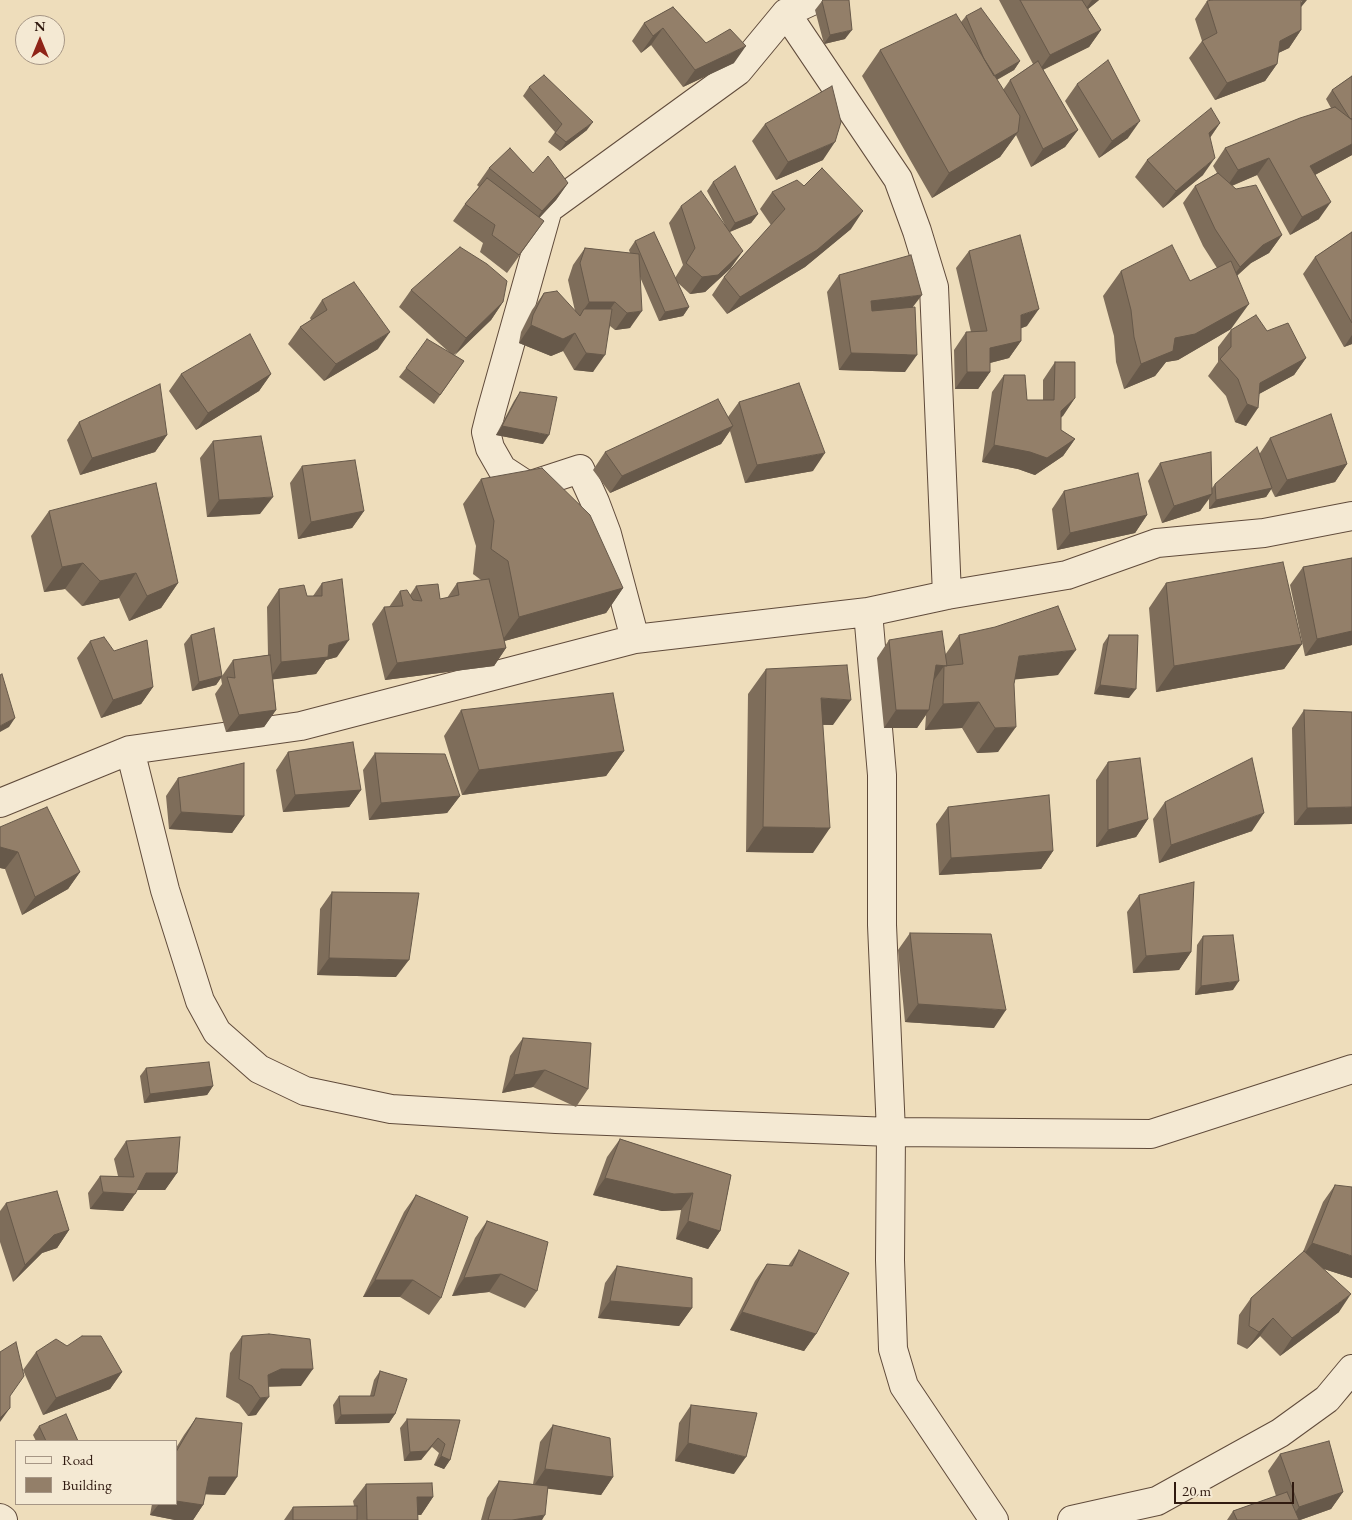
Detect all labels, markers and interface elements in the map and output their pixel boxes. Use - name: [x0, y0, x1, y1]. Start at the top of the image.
- north arrow: [15, 15, 65, 65]
- text: N: [34, 17, 46, 35]
- legend: [15, 1440, 178, 1505]
- text: Road: [62, 1450, 93, 1469]
- scale bar: [1177, 1472, 1297, 1504]
- text: Building: [62, 1475, 112, 1494]
- text: 20 m: [1182, 1481, 1211, 1500]

